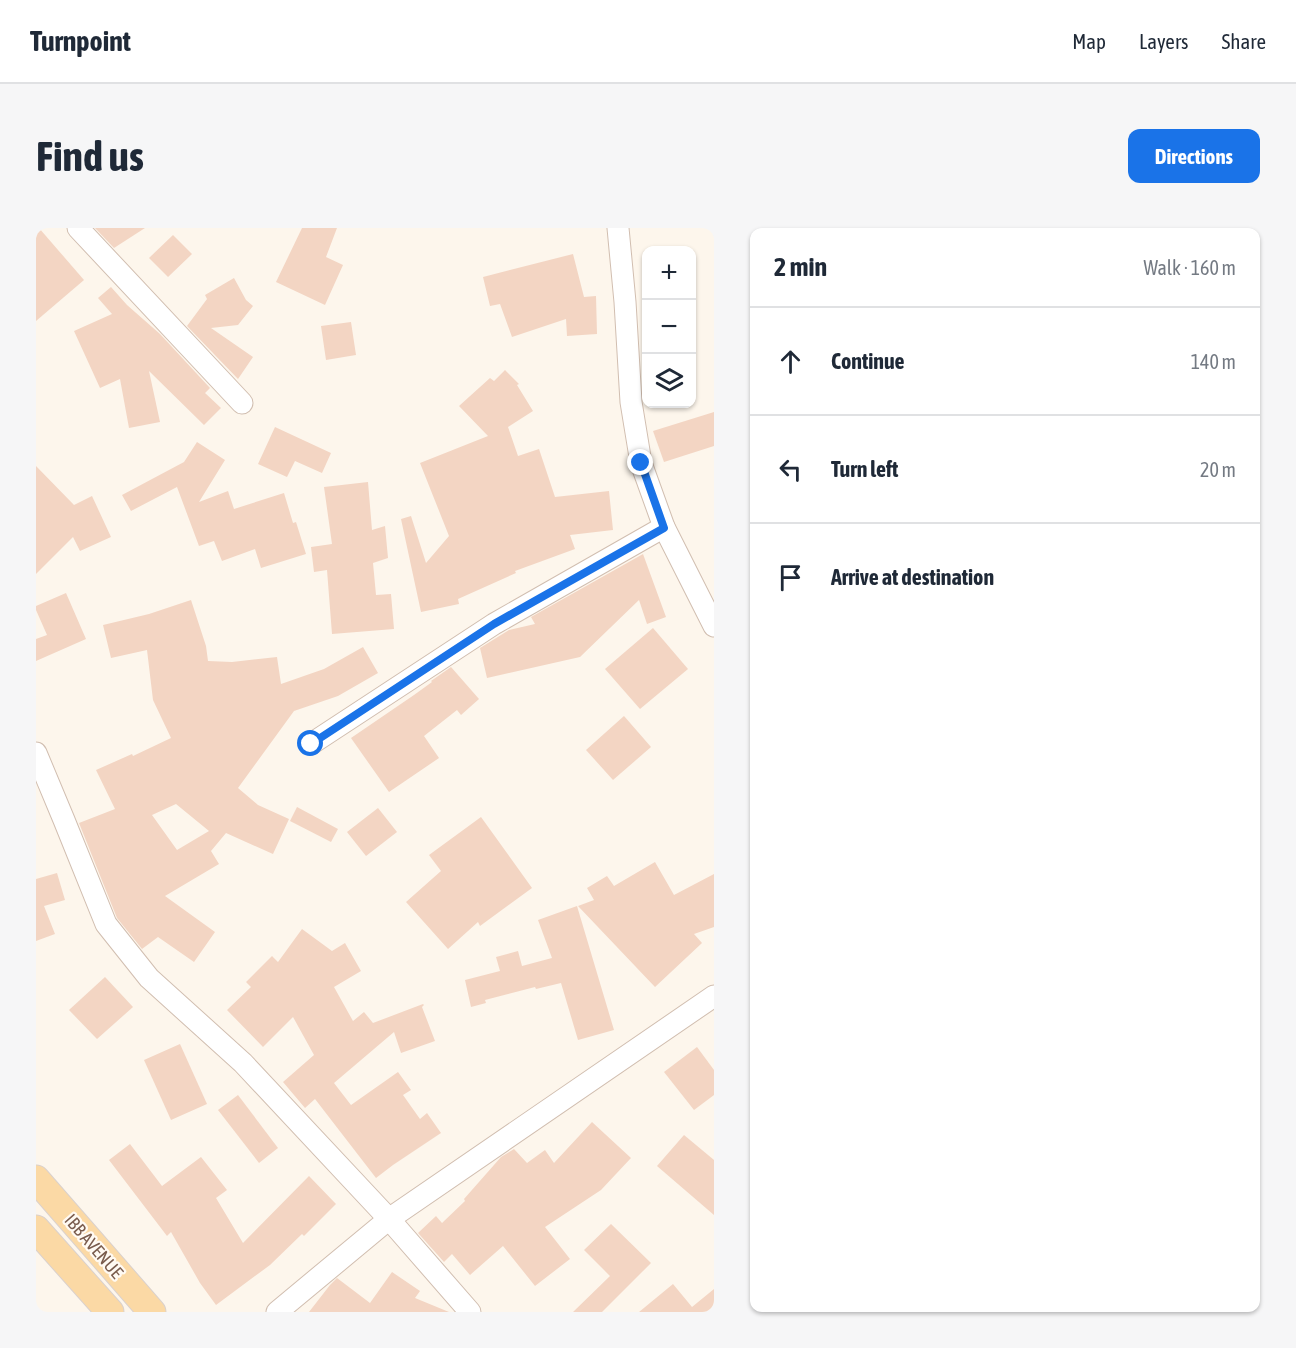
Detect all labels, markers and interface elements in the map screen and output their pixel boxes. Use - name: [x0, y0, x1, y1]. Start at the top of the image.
- text: Turnpoint: [30, 25, 131, 57]
- text: Map: [1072, 29, 1106, 53]
- text: Layers: [1139, 29, 1189, 53]
- text: Share: [1222, 29, 1266, 53]
- button: Directions: [1128, 129, 1260, 183]
- text: Find us: [36, 132, 144, 180]
- map controls: [642, 246, 696, 408]
- button: +: [642, 246, 696, 300]
- text: 2 min: [774, 252, 827, 282]
- text: Walk · 160 m: [1144, 256, 1236, 279]
- button: −: [642, 300, 696, 354]
- icon: ahead: [774, 345, 807, 378]
- text: Continue: [831, 348, 905, 374]
- text: 140 m: [1191, 350, 1236, 373]
- button: layers: [642, 354, 696, 408]
- route end: [627, 449, 653, 475]
- icon: left: [774, 453, 807, 486]
- text: Turn left: [831, 456, 898, 482]
- text: 20 m: [1200, 458, 1236, 481]
- icon: arrive: [774, 561, 807, 594]
- text: Arrive at destination: [831, 564, 994, 590]
- route start: [297, 730, 323, 756]
- street label: IBB AVENUE: [60, 1210, 128, 1283]

